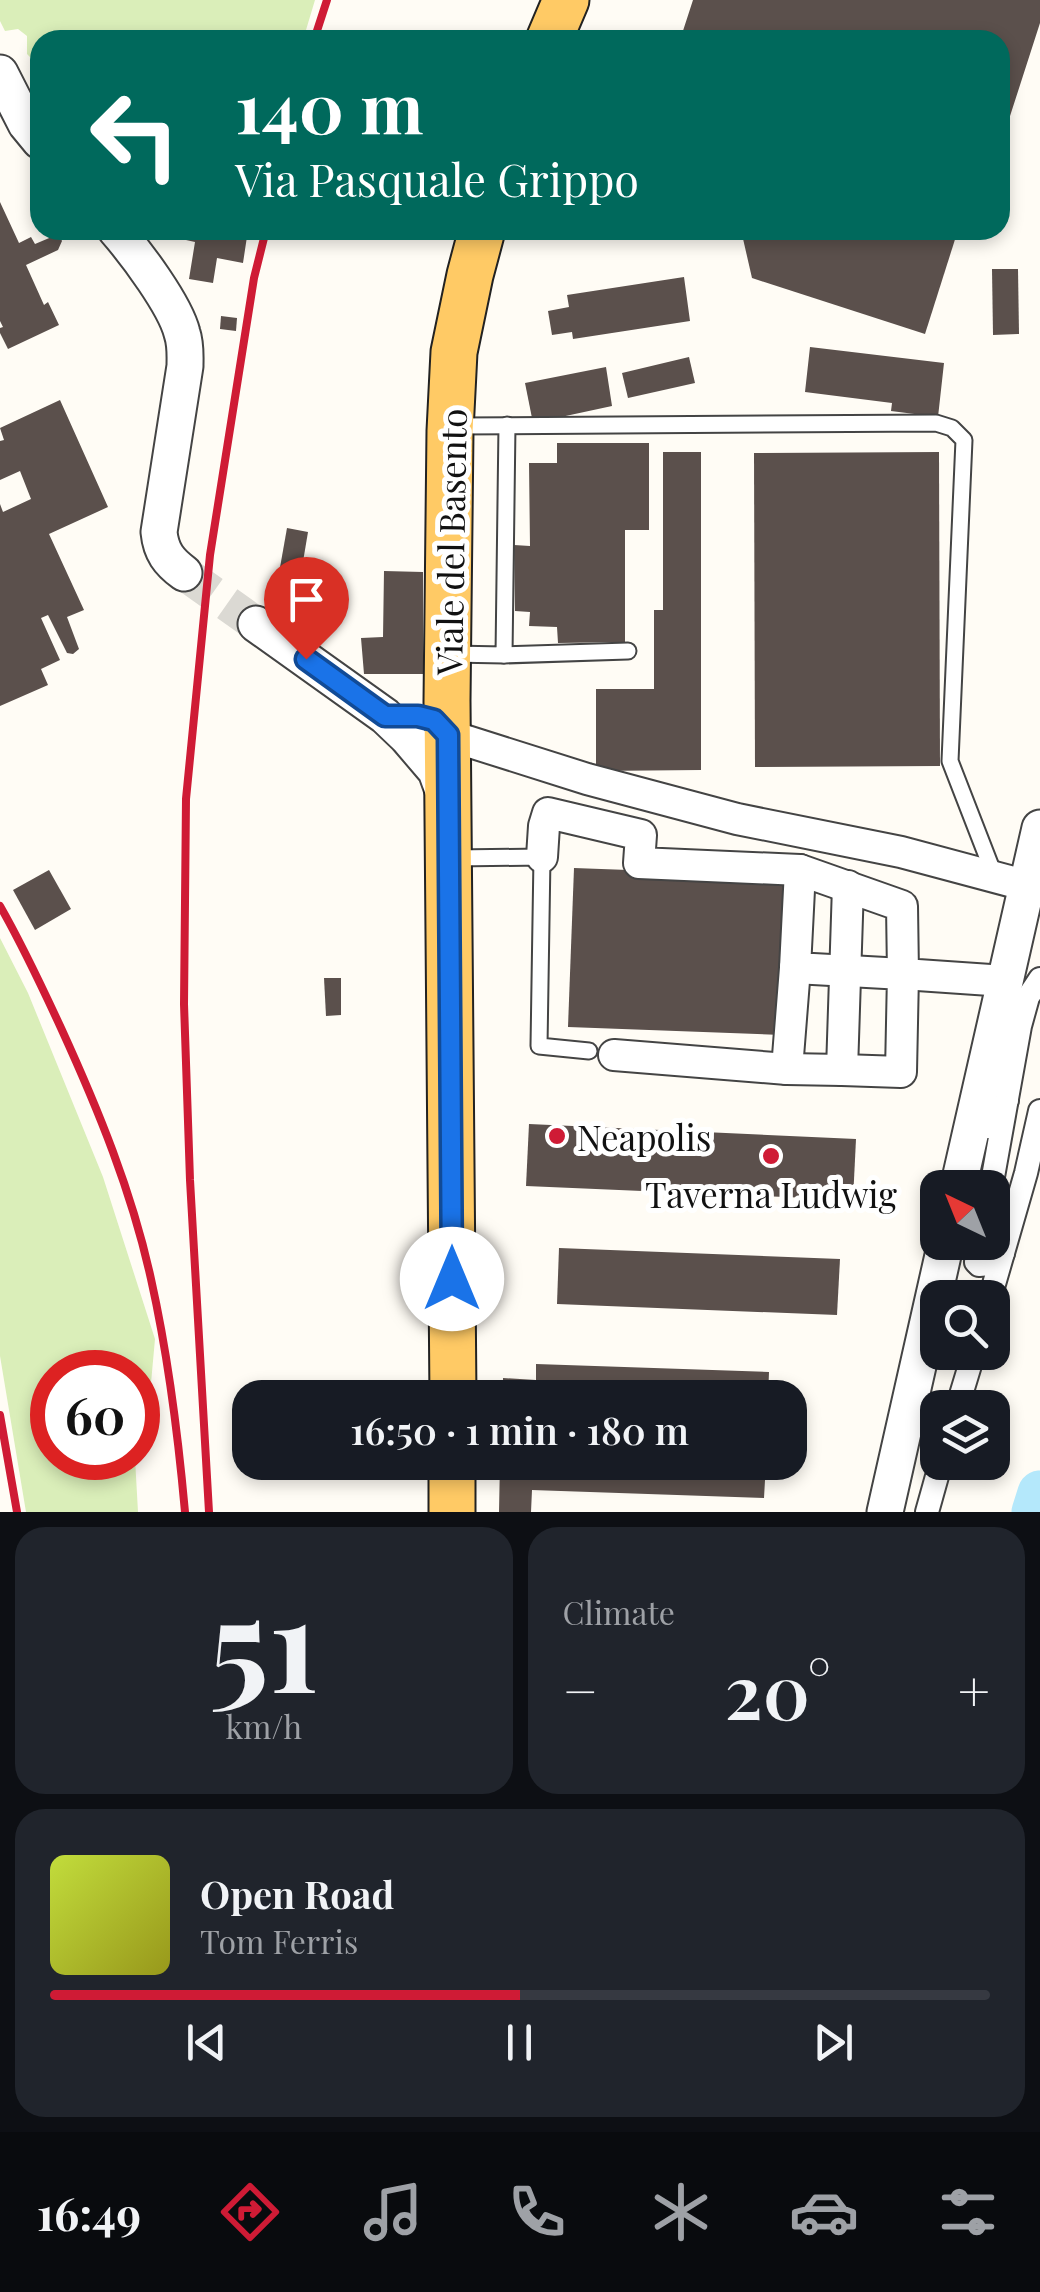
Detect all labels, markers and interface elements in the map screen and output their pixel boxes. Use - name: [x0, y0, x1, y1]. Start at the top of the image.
- text: 140 m: [235, 58, 424, 152]
- icon: left: [70, 70, 200, 200]
- text: Via Pasquale Grippo: [235, 148, 639, 208]
- street label: Viale del Basento: [424, 408, 476, 677]
- pin: [264, 557, 349, 660]
- icon: arrive: [279, 572, 334, 627]
- place label: Neapolis: [577, 1113, 711, 1160]
- marker: Neapolis: [546, 1125, 568, 1147]
- marker: Taverna Ludwig: [760, 1145, 782, 1167]
- place label: Taverna Ludwig: [645, 1170, 898, 1217]
- north arrow: [920, 1170, 1010, 1260]
- map controls: [920, 1170, 1010, 1480]
- position arrow: [400, 1227, 504, 1331]
- button: search: [920, 1280, 1010, 1370]
- speed limit sign: 60: [30, 1350, 160, 1480]
- button: layers: [920, 1390, 1010, 1480]
- text: 16:50 · 1 min · 180 m: [350, 1404, 689, 1455]
- text: 51: [209, 1552, 318, 1726]
- text: Climate: [563, 1590, 675, 1633]
- text: 20°: [725, 1639, 831, 1739]
- text: −: [563, 1652, 598, 1726]
- text: +: [958, 1652, 990, 1726]
- text: km/h: [225, 1704, 302, 1747]
- text: Open Road: [200, 1868, 394, 1919]
- text: Tom Ferris: [200, 1919, 358, 1962]
- icon: previous: [179, 2015, 234, 2070]
- icon: pause: [492, 2015, 547, 2070]
- icon: next: [806, 2015, 861, 2070]
- icon: directions: [215, 2177, 285, 2247]
- icon: music: [358, 2177, 428, 2247]
- icon: phone: [502, 2177, 572, 2247]
- icon: climate: [646, 2177, 716, 2247]
- icon: car: [789, 2177, 859, 2247]
- icon: filters: [933, 2177, 1003, 2247]
- text: 16:49: [37, 2182, 141, 2242]

